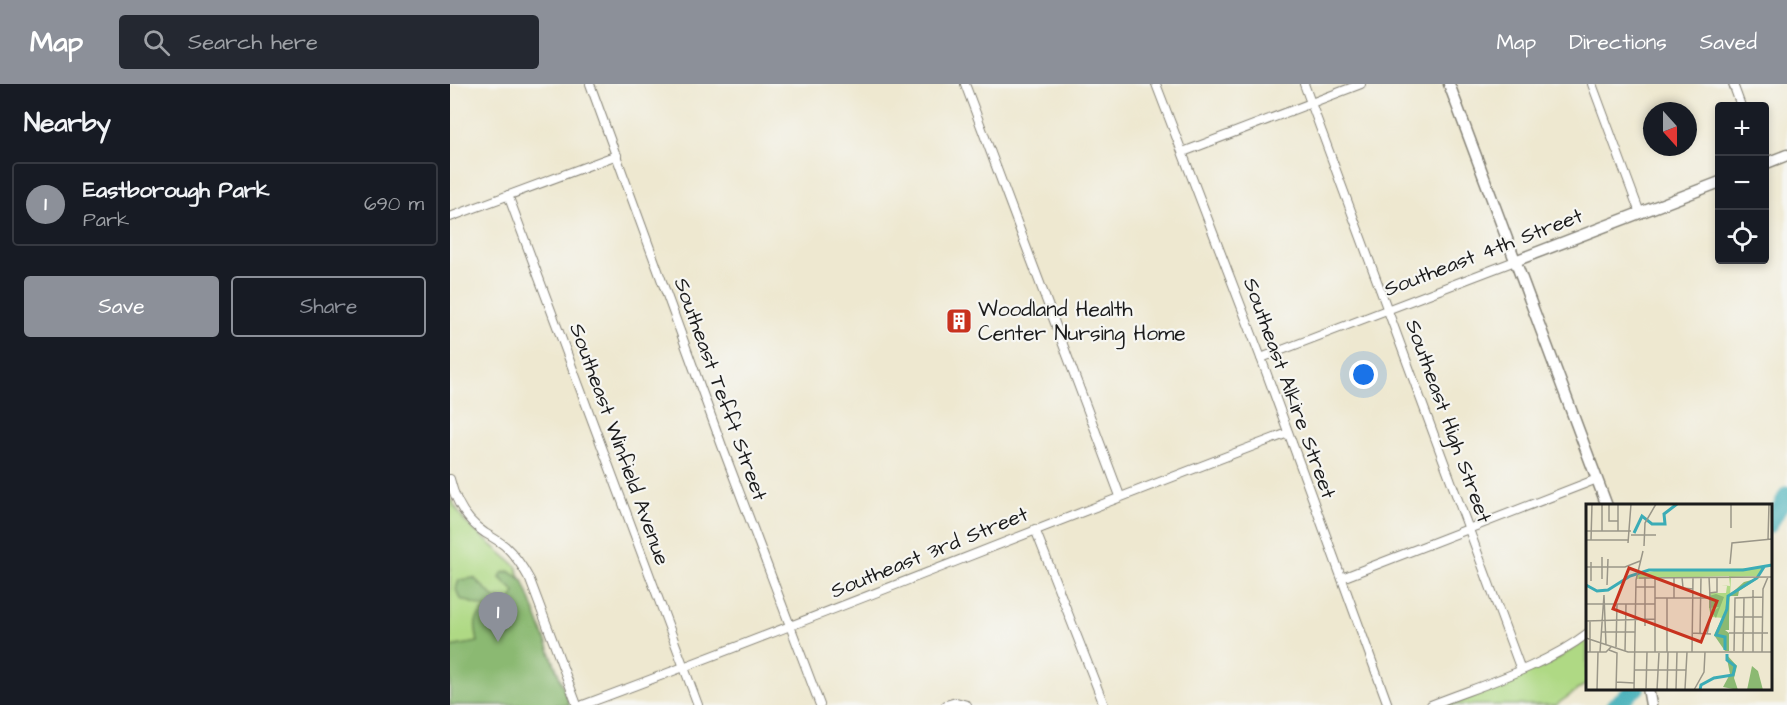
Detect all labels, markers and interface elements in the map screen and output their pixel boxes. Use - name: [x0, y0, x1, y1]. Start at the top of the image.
- search box: [119, 15, 539, 69]
- text: Map: [30, 23, 83, 62]
- icon: search: [140, 26, 173, 59]
- text: Search here: [188, 27, 318, 58]
- text: Map: [1496, 28, 1536, 57]
- text: Directions: [1569, 28, 1667, 57]
- text: Saved: [1700, 28, 1757, 57]
- north arrow: [1643, 102, 1697, 156]
- map controls: [1715, 102, 1769, 264]
- button: +: [1715, 102, 1769, 156]
- text: Nearby: [24, 105, 111, 141]
- button: −: [1715, 156, 1769, 210]
- text: Eastborough Park: [83, 175, 269, 206]
- text: 1: [44, 190, 47, 218]
- text: 690 m: [364, 190, 424, 218]
- street label: Southeast 4th Street: [1380, 201, 1587, 304]
- text: Park: [83, 206, 129, 234]
- button: locate: [1715, 210, 1769, 264]
- street label: Southeast Tefft Street: [667, 274, 775, 505]
- street label: Southeast Alkire Street: [1236, 274, 1343, 503]
- button: Save: [24, 276, 219, 337]
- button: Share: [231, 276, 426, 337]
- place label: Woodland Health Center Nursing Home: [978, 295, 1186, 350]
- building icon: Woodland Health Center Nursing Home: [944, 306, 974, 336]
- street label: Southeast High Street: [1396, 315, 1499, 528]
- street label: Southeast Winfield Avenue: [562, 319, 677, 569]
- your location: [1349, 360, 1378, 389]
- street label: Southeast 3rd Street: [826, 499, 1033, 605]
- inset map: [1586, 504, 1772, 690]
- pin: 1: [478, 592, 518, 642]

